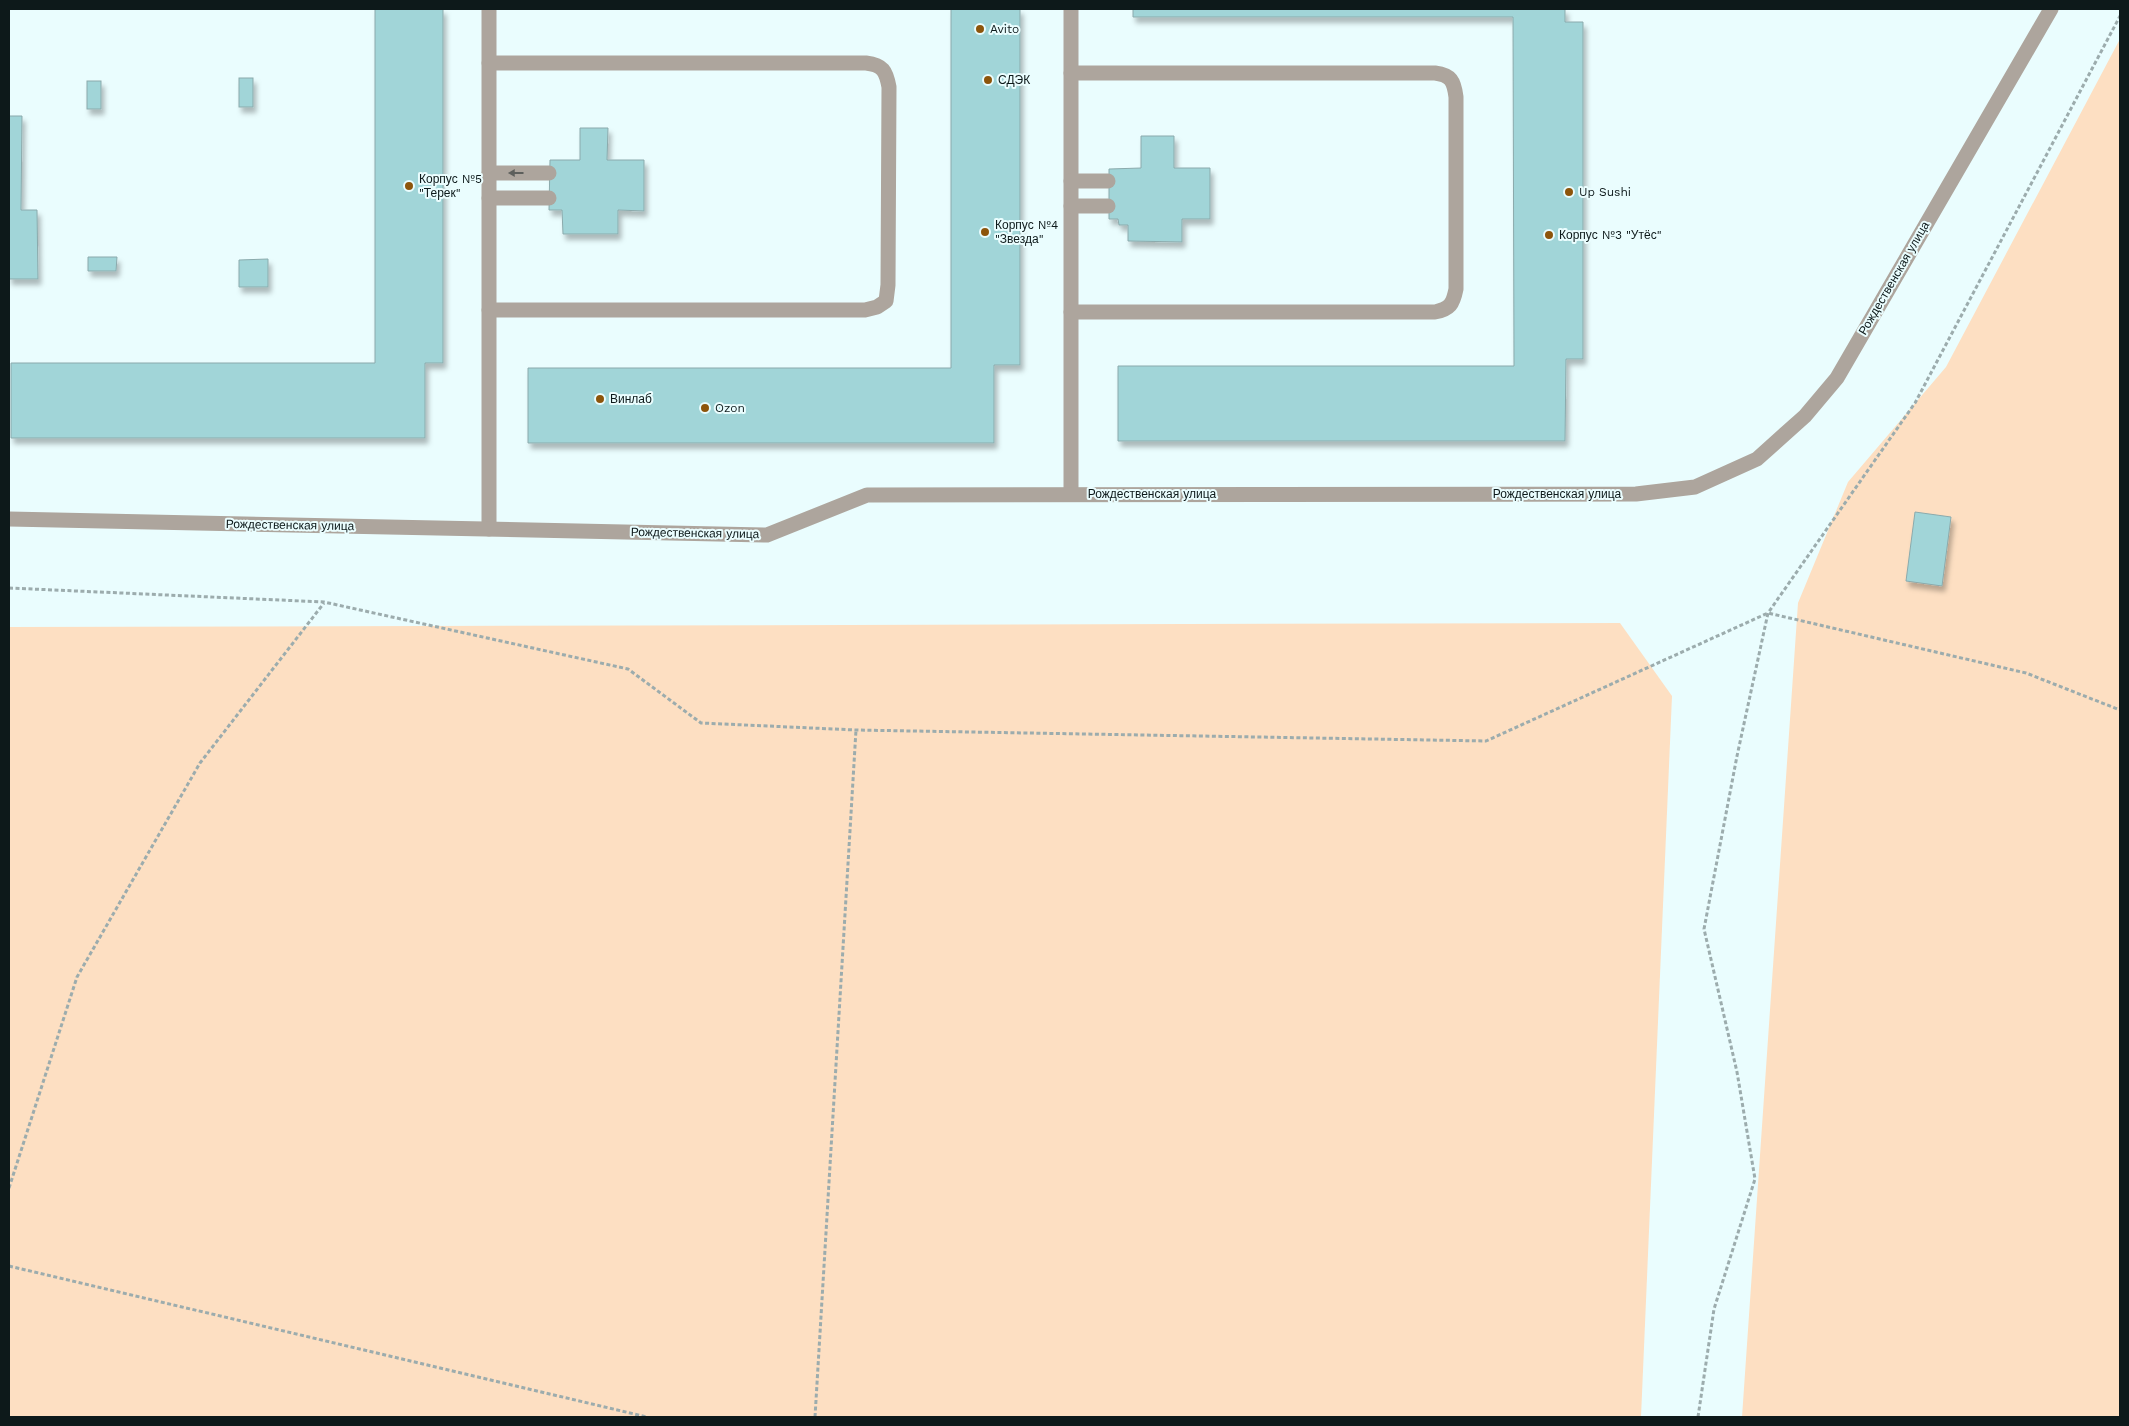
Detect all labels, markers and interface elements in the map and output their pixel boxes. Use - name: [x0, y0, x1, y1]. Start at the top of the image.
- place label: Avito: [990, 22, 1019, 36]
- marker: Avito: [974, 23, 986, 35]
- place label: СДЭК: [998, 73, 1030, 87]
- marker: СДЭК: [982, 74, 994, 86]
- one-way arrow: [508, 169, 524, 177]
- place label: Корпус №5 "Терек": [419, 172, 482, 200]
- marker: Корпус №5 "Терек": [403, 180, 415, 192]
- place label: Up Sushi: [1579, 185, 1631, 199]
- marker: Up Sushi: [1563, 186, 1575, 198]
- place label: Корпус №4 "Звезда": [995, 218, 1058, 246]
- street label: Рождественская улица: [1856, 219, 1932, 337]
- marker: Корпус №4 "Звезда": [979, 226, 991, 238]
- place label: Корпус №3 "Утёс": [1559, 228, 1662, 242]
- marker: Корпус №3 "Утёс": [1543, 229, 1555, 241]
- place label: Винлаб: [610, 392, 652, 406]
- marker: Винлаб: [594, 393, 606, 405]
- place label: Ozon: [715, 401, 745, 415]
- marker: Ozon: [699, 402, 711, 414]
- street label: Рождественская улица: [1088, 487, 1217, 501]
- street label: Рождественская улица: [1493, 487, 1622, 501]
- street label: Рождественская улица: [226, 517, 355, 533]
- street label: Рождественская улица: [631, 525, 760, 541]

